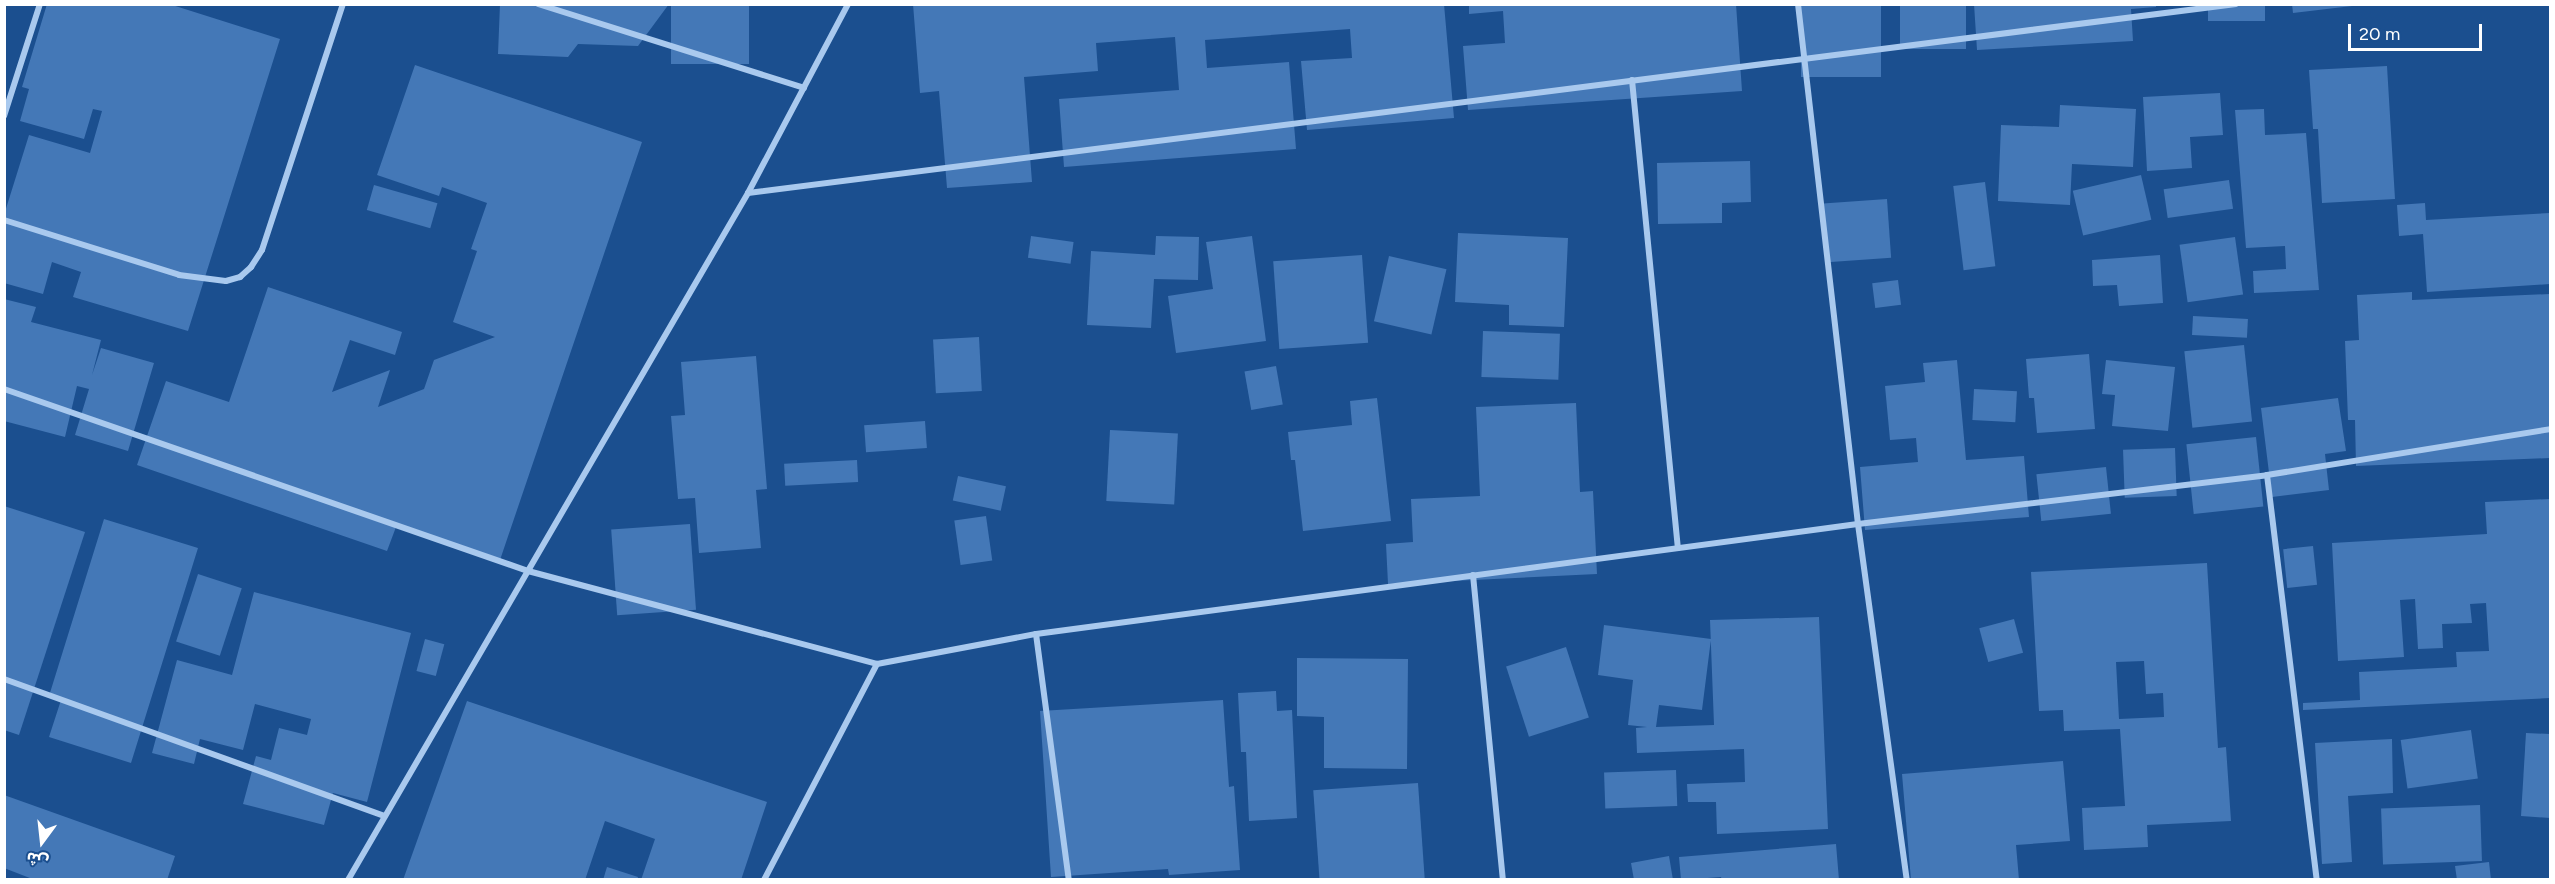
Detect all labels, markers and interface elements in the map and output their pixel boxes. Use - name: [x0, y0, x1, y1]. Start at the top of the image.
- scale bar: [2351, 12, 2484, 50]
- text: 20 m: [2359, 23, 2400, 45]
- north arrow: [12, 812, 72, 872]
- text: ش: [24, 848, 50, 872]

